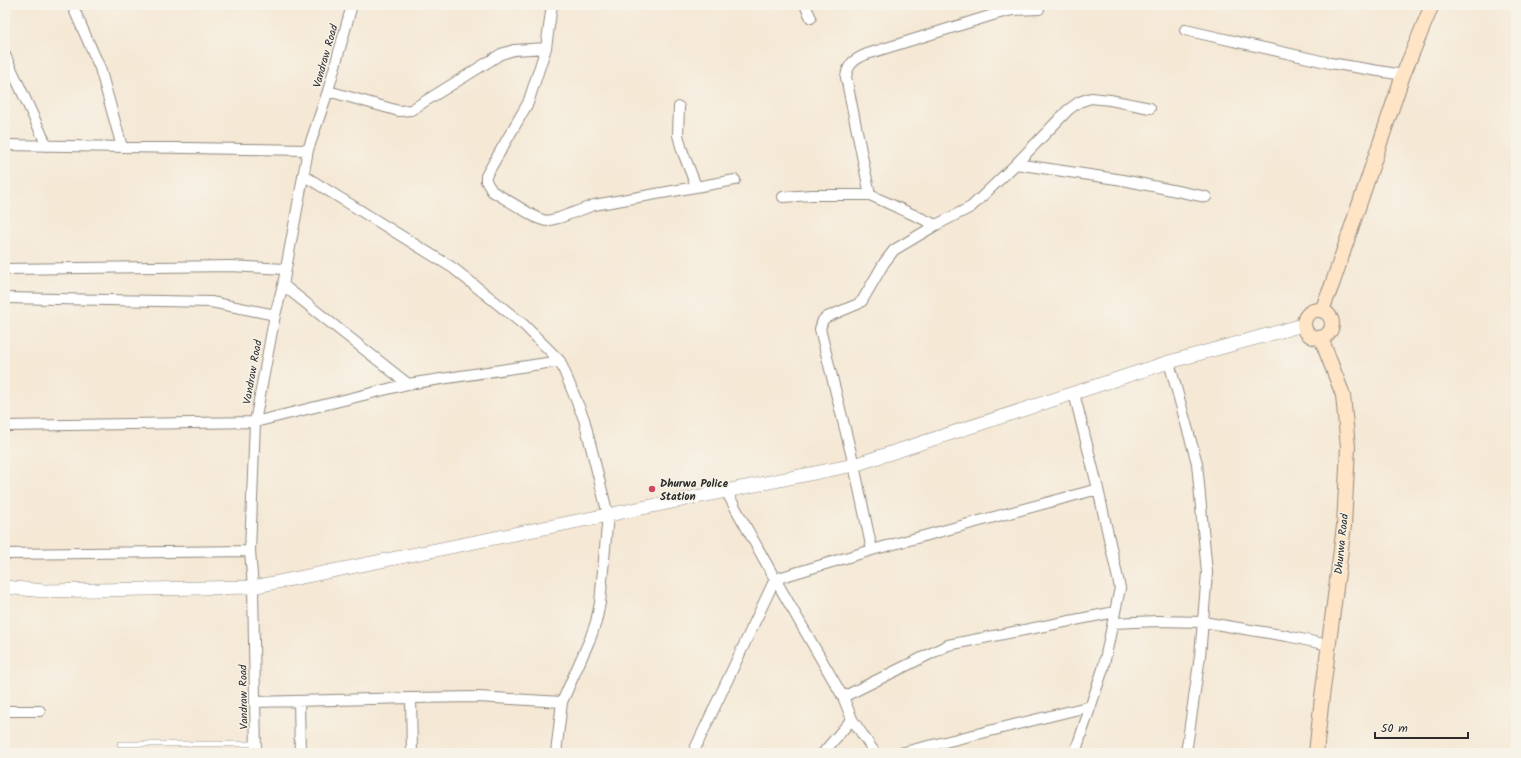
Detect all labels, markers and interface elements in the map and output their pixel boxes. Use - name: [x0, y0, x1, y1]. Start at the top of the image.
- street label: Vandraw Road: [308, 22, 344, 90]
- street label: Vandraw Road: [238, 338, 268, 406]
- place label: Dhurwa Police Station: [660, 475, 729, 506]
- marker: Dhurwa Police Station: [647, 484, 657, 494]
- street label: Dhurwa Road: [1330, 512, 1354, 575]
- street label: Vandraw Road: [234, 664, 254, 730]
- scale bar: [1375, 714, 1468, 740]
- text: 50 m: [1381, 719, 1408, 738]

